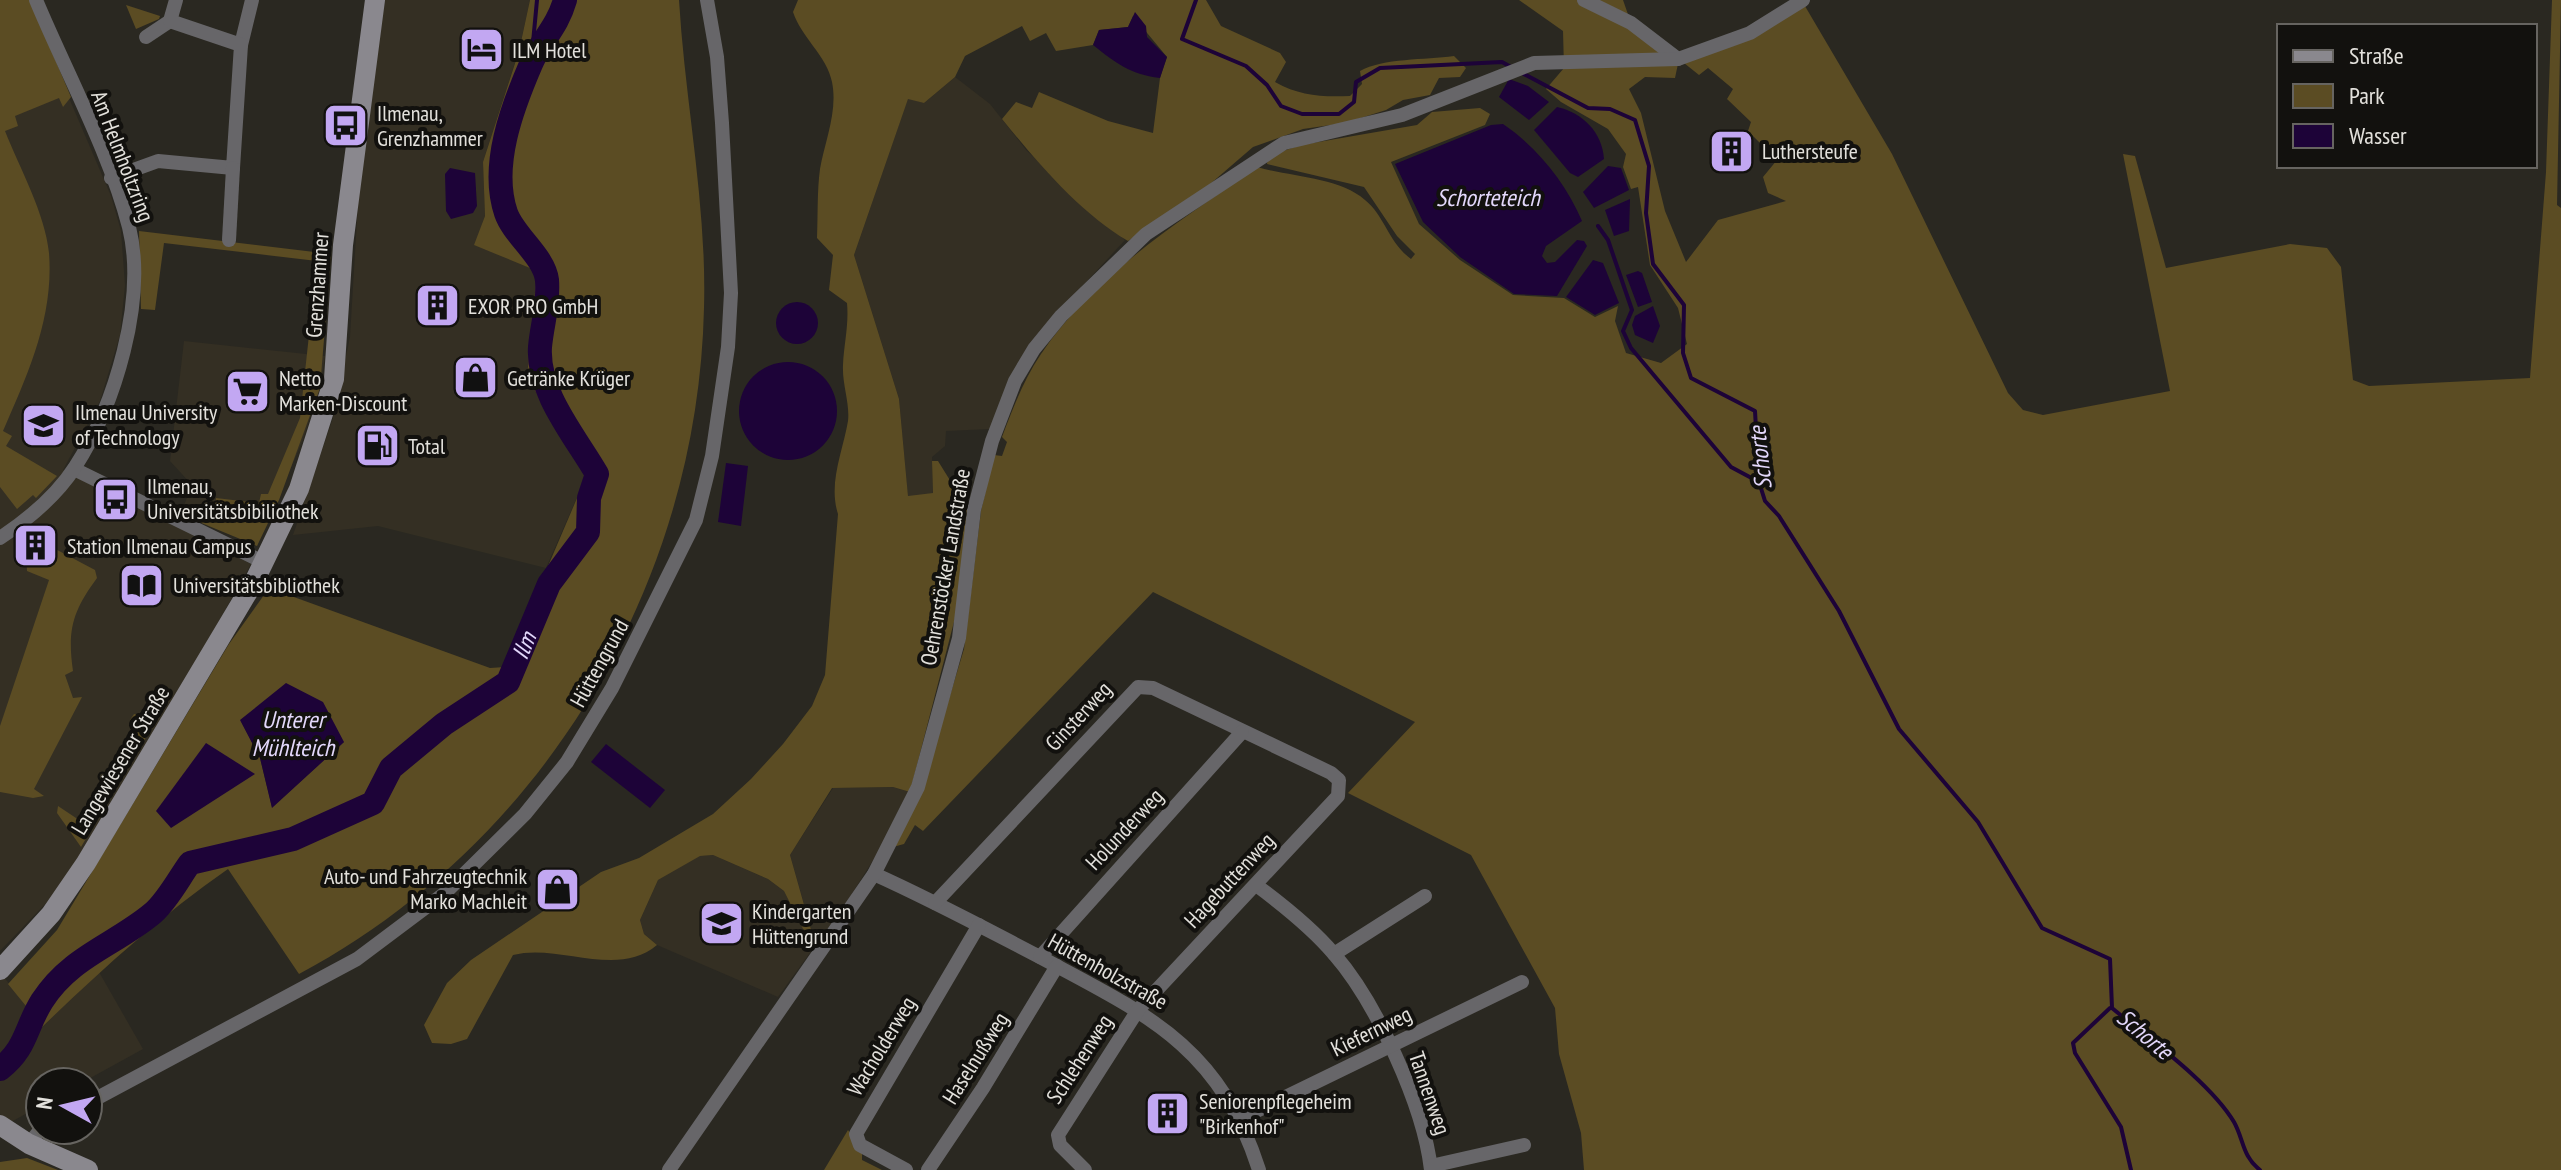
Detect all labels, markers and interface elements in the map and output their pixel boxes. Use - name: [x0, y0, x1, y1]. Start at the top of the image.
- legend: [2277, 24, 2537, 168]
- hotel icon: ILM Hotel: [457, 26, 505, 74]
- place label: ILM Hotel: [512, 36, 587, 64]
- text: Straße: [2349, 40, 2404, 71]
- text: Park: [2349, 80, 2385, 111]
- street label: Am Helmholtzring: [85, 87, 161, 225]
- place label: Ilmenau, Grenzhammer: [377, 99, 483, 152]
- bus stop icon: Ilmenau, Grenzhammer: [322, 102, 370, 150]
- text: Wasser: [2349, 120, 2407, 151]
- building icon: Luthersteufe: [1707, 127, 1755, 175]
- place label: Luthersteufe: [1762, 137, 1858, 165]
- water label: Schorteteich: [1436, 182, 1541, 213]
- street label: Grenzhammer: [299, 231, 335, 339]
- building icon: EXOR PRO GmbH: [413, 282, 461, 330]
- place label: EXOR PRO GmbH: [468, 292, 598, 320]
- shop icon: Getränke Krüger: [452, 354, 500, 402]
- place label: Netto Marken-Discount: [279, 364, 407, 417]
- place label: Getränke Krüger: [507, 364, 630, 392]
- supermarket icon: Netto Marken-Discount: [224, 367, 272, 415]
- place label: Ilmenau University of Technology: [75, 398, 218, 451]
- school or university icon: Ilmenau University of Technology: [20, 401, 68, 449]
- fuel station icon: Total: [353, 422, 401, 470]
- water label: Schorte: [1741, 423, 1779, 491]
- place label: Total: [408, 432, 446, 460]
- street label: Oehrenstöcker Landstraße: [914, 466, 976, 668]
- place label: Ilmenau, Universitätsbibiliothek: [147, 472, 319, 525]
- bus stop icon: Ilmenau, Universitätsbibiliothek: [92, 475, 140, 523]
- building icon: Station Ilmenau Campus: [12, 522, 60, 570]
- place label: Station Ilmenau Campus: [67, 532, 252, 560]
- library icon: Universitätsbibliothek: [118, 561, 166, 609]
- place label: Universitätsbibliothek: [173, 571, 340, 599]
- street label: Hüttengrund: [563, 614, 635, 712]
- water label: Ilm: [504, 626, 543, 664]
- street label: Ginsterweg: [1039, 675, 1117, 757]
- street label: Langewiesener Straße: [65, 681, 175, 839]
- water label: Unterer Mühlteich: [252, 704, 336, 763]
- street label: Holunderweg: [1079, 782, 1169, 876]
- street label: Hagebuttenweg: [1178, 827, 1280, 933]
- place label: Auto- und Fahrzeugtechnik Marko Machleit: [324, 862, 527, 915]
- shop icon: Auto- und Fahrzeugtechnik Marko Machleit: [534, 865, 582, 913]
- place label: Kindergarten Hüttengrund: [752, 897, 851, 950]
- school or university icon: Kindergarten Hüttengrund: [697, 900, 745, 948]
- street label: Hüttenholzstraße: [1043, 927, 1173, 1015]
- street label: Wacholderweg: [840, 991, 922, 1101]
- street label: Kiefernweg: [1326, 1000, 1416, 1062]
- water label: Schorte: [2111, 1002, 2181, 1068]
- street label: Haselnußweg: [936, 1007, 1014, 1109]
- street label: Schlehenweg: [1040, 1009, 1118, 1109]
- street label: Tannenweg: [1403, 1048, 1457, 1138]
- north arrow: [24, 1066, 104, 1146]
- place label: Seniorenpflegeheim "Birkenhof": [1199, 1087, 1351, 1140]
- building icon: Seniorenpflegeheim "Birkenhof": [1144, 1090, 1192, 1138]
- text: N: [30, 1095, 59, 1111]

